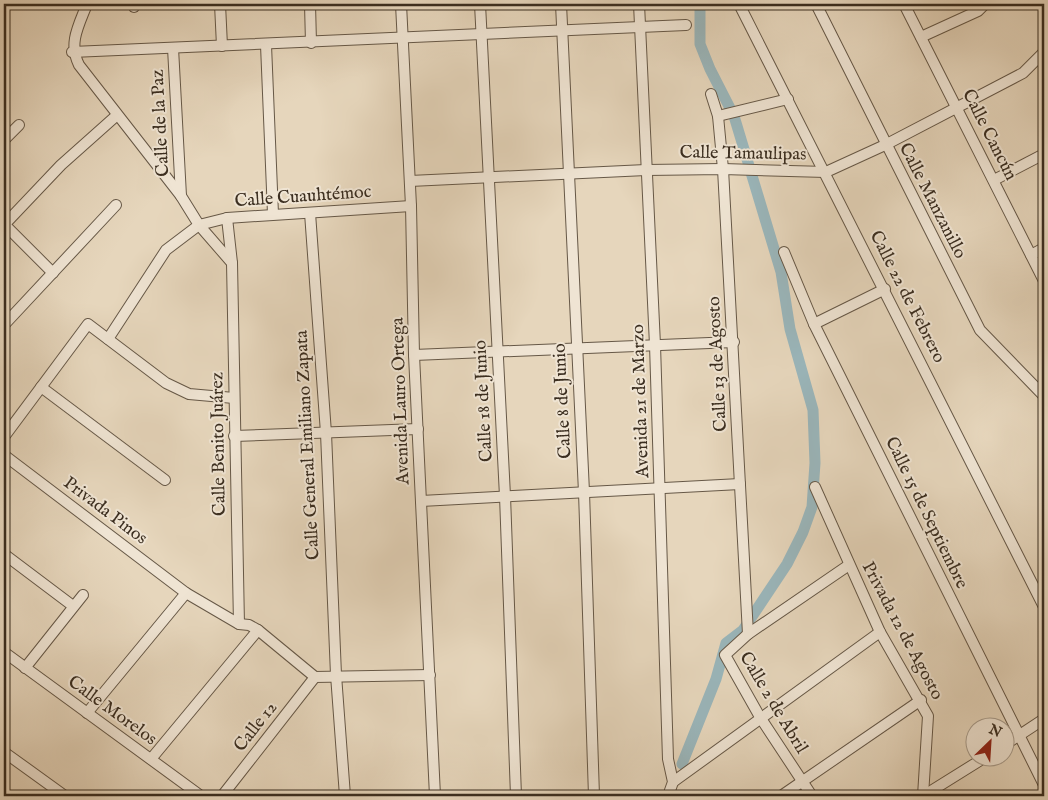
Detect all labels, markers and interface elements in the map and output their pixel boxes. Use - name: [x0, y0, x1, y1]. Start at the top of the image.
- street label: Calle de la Paz: [147, 69, 175, 177]
- street label: Calle Cancún: [956, 85, 1022, 185]
- street label: Calle Manzanillo: [893, 139, 971, 263]
- street label: Calle Tamaulipas: [679, 141, 807, 167]
- street label: Calle Cuauhtémoc: [234, 181, 372, 213]
- street label: Calle 22 de Febrero: [864, 227, 950, 367]
- street label: Calle 13 de Agosto: [703, 295, 733, 432]
- street label: Avenida Lauro Ortega: [387, 317, 415, 486]
- street label: Avenida 21 de Marzo: [627, 323, 655, 479]
- street label: Calle General Emiliano Zapata: [290, 329, 326, 561]
- street label: Calle 18 de Junio: [469, 339, 499, 463]
- street label: Calle 8 de Junio: [548, 342, 578, 459]
- street label: Calle Benito Juárez: [206, 372, 232, 516]
- street label: Calle 15 de Septiembre: [879, 433, 973, 593]
- street label: Privada Pinos: [58, 472, 152, 550]
- street label: Privada 12 de Agosto: [856, 558, 948, 704]
- street label: Calle 2 de Abril: [734, 648, 812, 758]
- street label: Calle Morelos: [63, 671, 161, 751]
- street label: Calle 12: [229, 697, 283, 757]
- north arrow: [966, 718, 1016, 768]
- text: N: [985, 720, 1004, 742]

